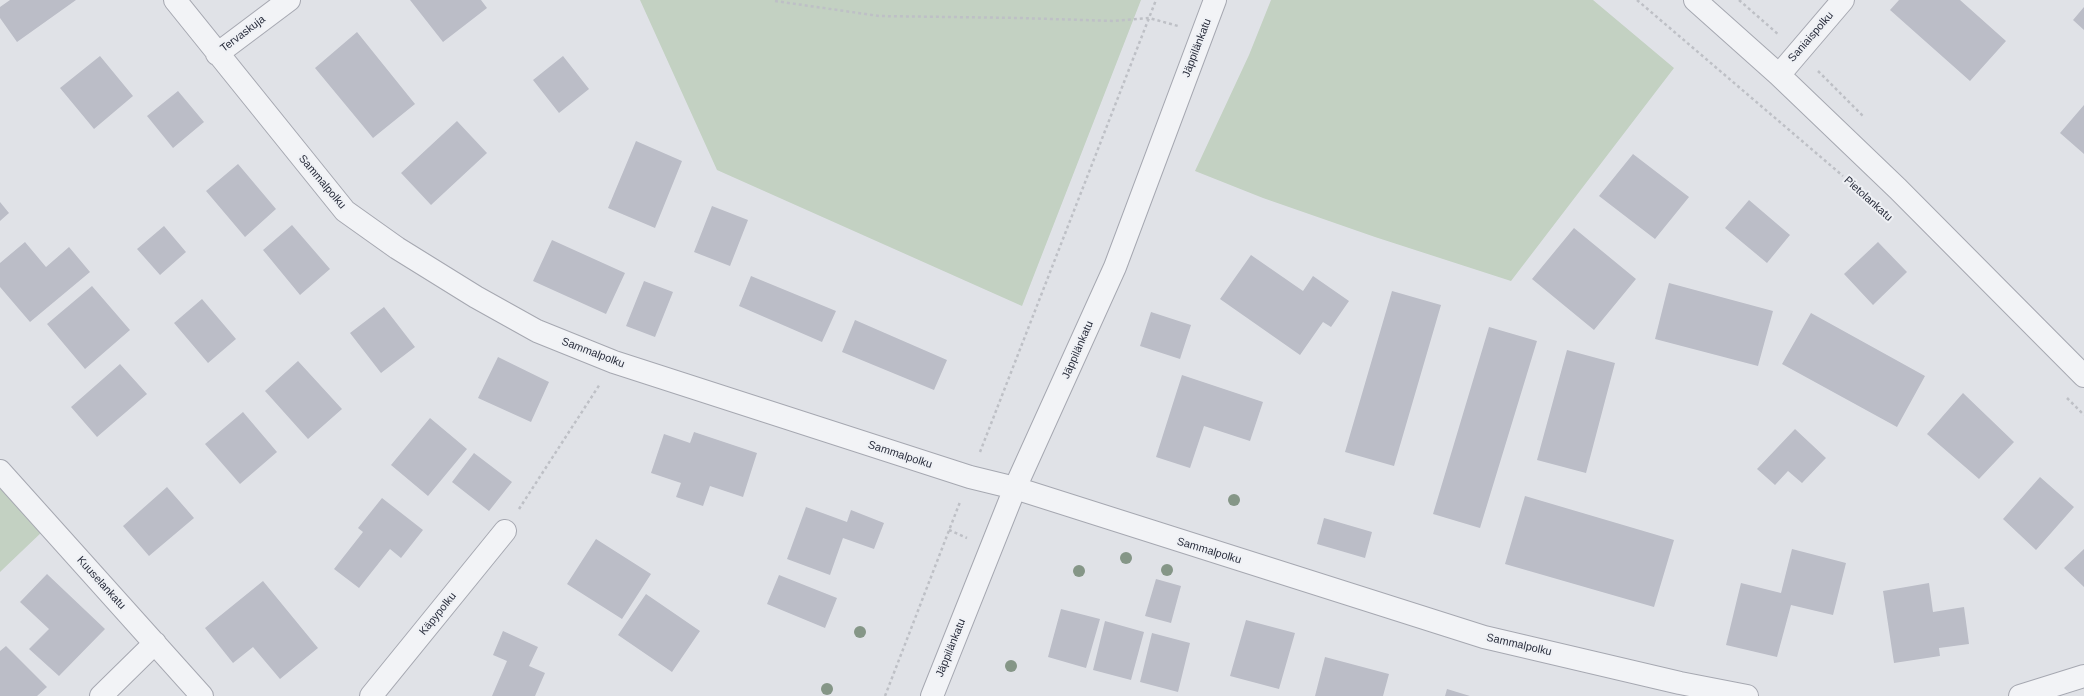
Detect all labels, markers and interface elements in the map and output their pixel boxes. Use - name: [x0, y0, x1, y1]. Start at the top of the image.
- street label: Saniaispolku: [1786, 9, 1836, 65]
- street label: Tervaskuja: [218, 13, 268, 55]
- street label: Jäppilänkatu: [1180, 17, 1214, 79]
- street label: Sammalpolku: [296, 152, 348, 212]
- street label: Pietolankatu: [1841, 174, 1895, 224]
- street label: Jäppilänkatu: [1059, 319, 1097, 381]
- street label: Sammalpolku: [560, 335, 626, 371]
- street label: Sammalpolku: [866, 438, 934, 472]
- street label: Sammalpolku: [1175, 535, 1243, 567]
- street label: Kuuselankatu: [74, 554, 128, 612]
- street label: Käpypolku: [417, 590, 459, 638]
- street label: Jäppilänkatu: [933, 617, 969, 679]
- street label: Sammalpolku: [1485, 631, 1553, 659]

